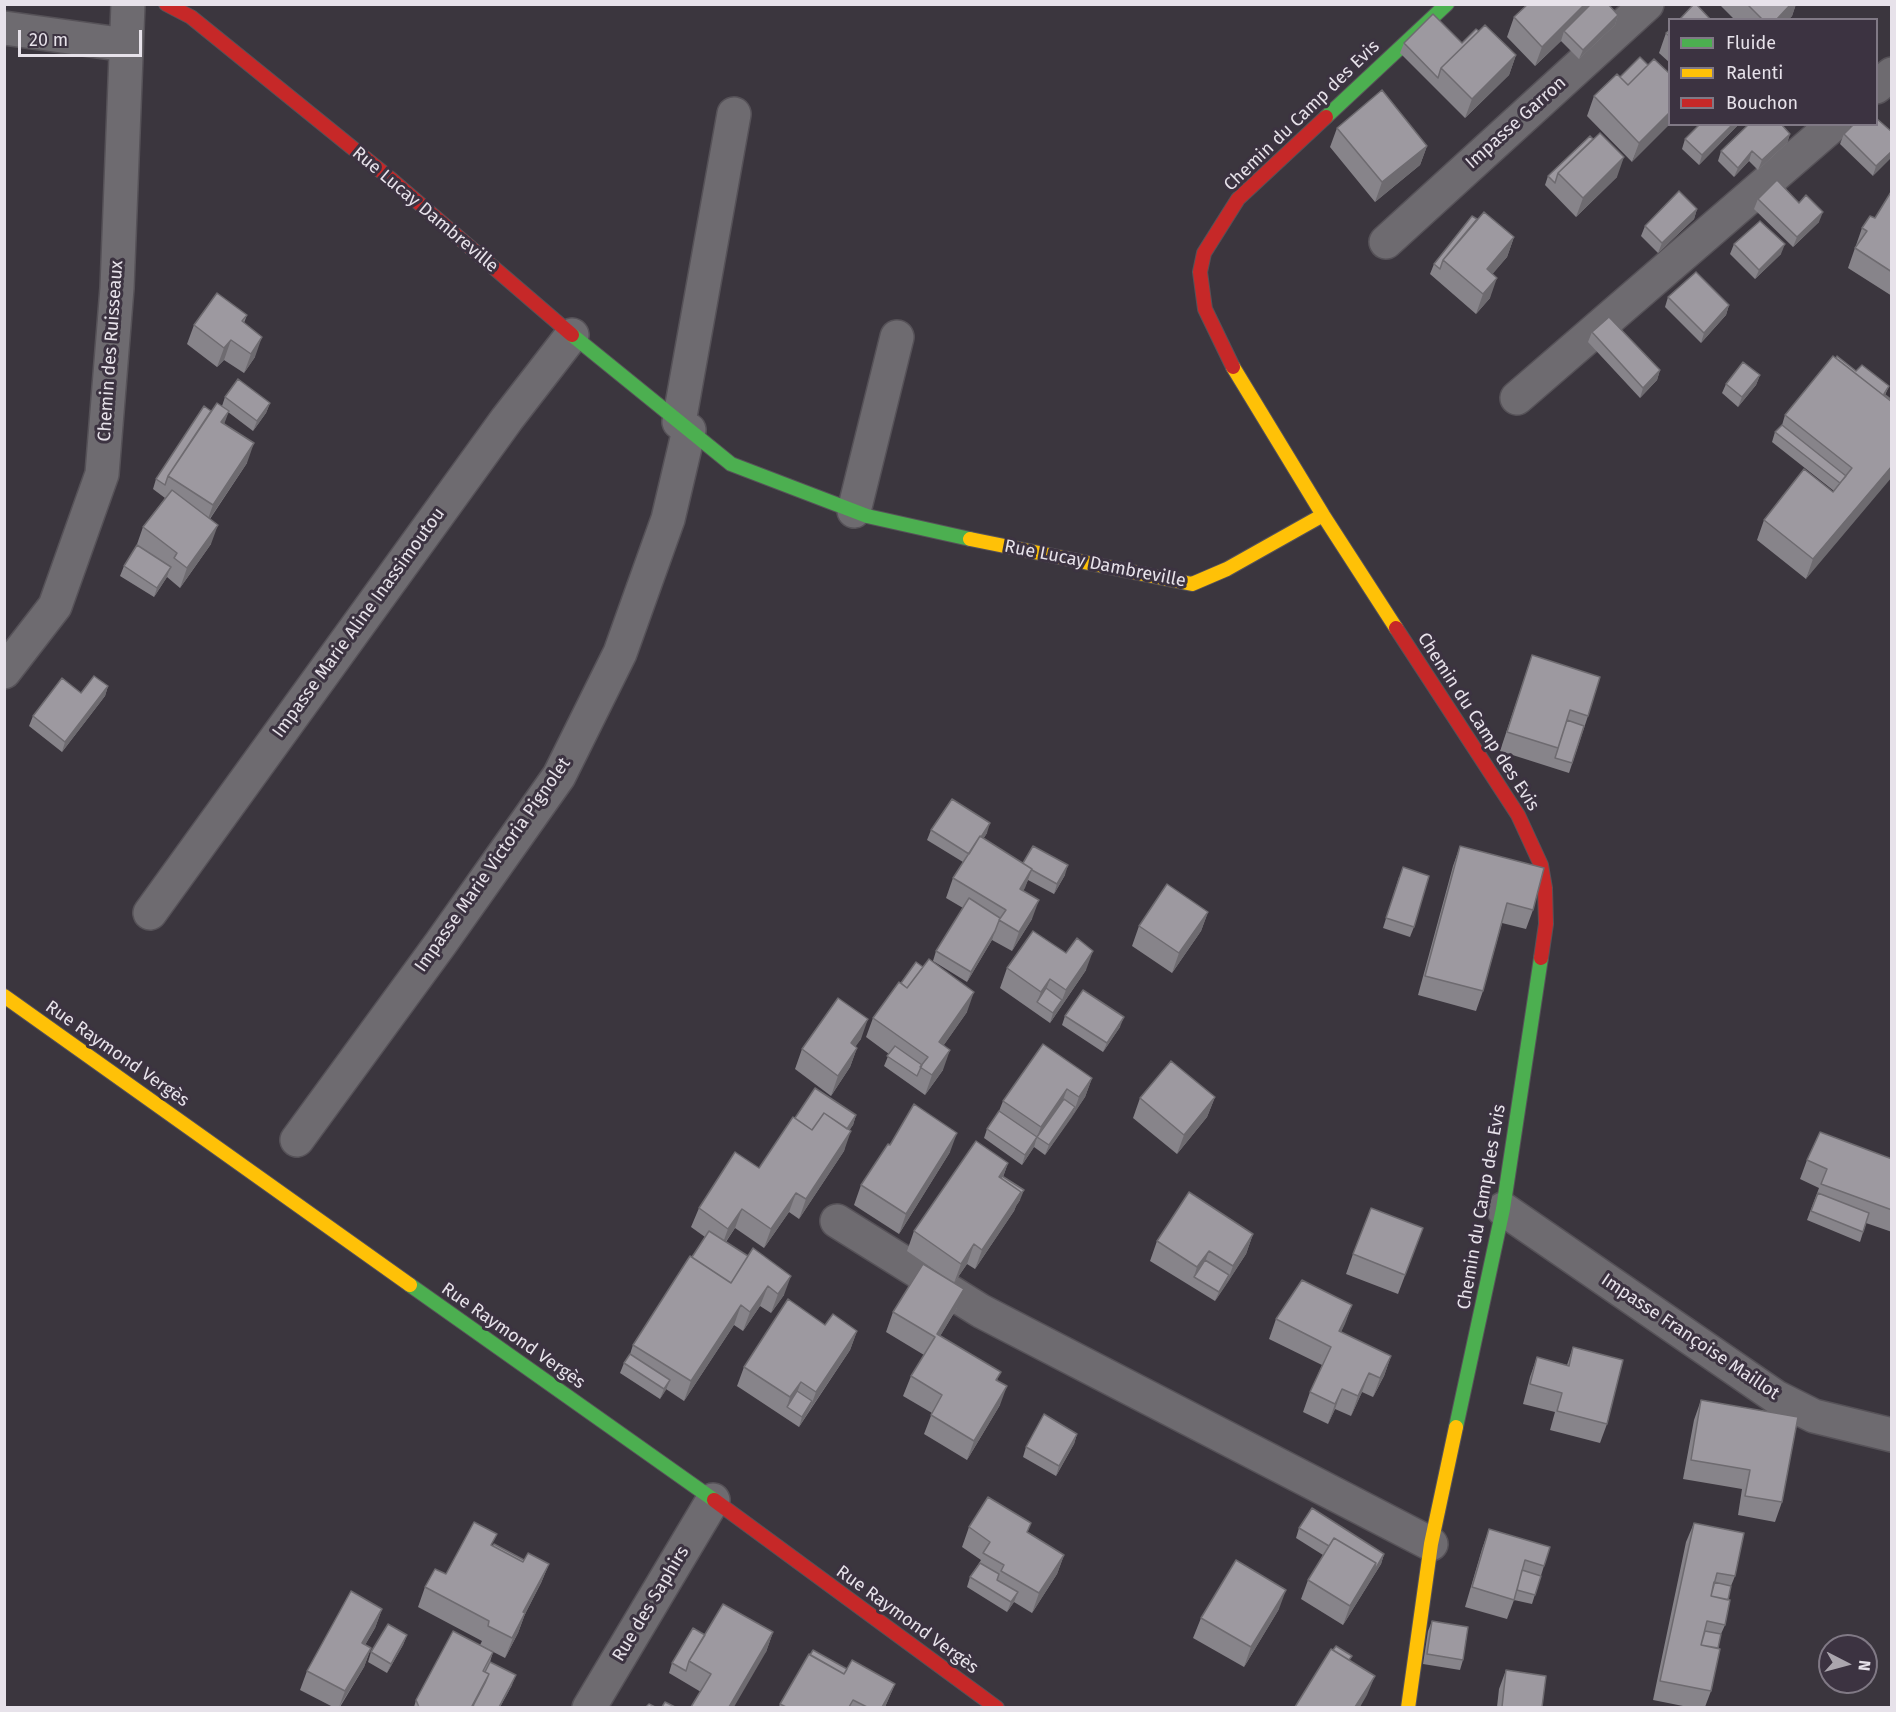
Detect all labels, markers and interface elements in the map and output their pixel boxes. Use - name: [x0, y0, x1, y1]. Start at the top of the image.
- scale bar: [21, 18, 146, 56]
- legend: [1668, 18, 1878, 126]
- text: 20 m: [29, 29, 68, 51]
- text: Fluide: [1726, 32, 1776, 54]
- street label: Chemin du Camp des Evis: [1220, 36, 1384, 196]
- text: Ralenti: [1726, 62, 1783, 84]
- street label: Impasse Garron: [1461, 72, 1571, 174]
- text: Bouchon: [1726, 92, 1798, 114]
- street label: Rue Lucay Dambreville: [347, 142, 503, 278]
- street label: Chemin des Ruisseaux: [94, 260, 128, 442]
- street label: Impasse Marie Aline Inassimoutou: [268, 504, 450, 742]
- street label: Rue Lucay Dambreville: [1002, 536, 1188, 592]
- street label: Chemin du Camp des Evis: [1412, 629, 1544, 815]
- street label: Impasse Marie Victoria Pignolet: [410, 754, 576, 976]
- street label: Rue Raymond Vergès: [41, 996, 193, 1112]
- street label: Chemin du Camp des Evis: [1453, 1103, 1511, 1311]
- street label: Impasse Françoise Maillot: [1597, 1269, 1783, 1405]
- street label: Rue Raymond Vergès: [437, 1278, 589, 1394]
- street label: Rue des Saphirs: [608, 1542, 694, 1666]
- street label: Rue Raymond Vergès: [832, 1561, 982, 1679]
- north arrow: [1818, 1634, 1878, 1694]
- text: N: [1854, 1659, 1874, 1672]

